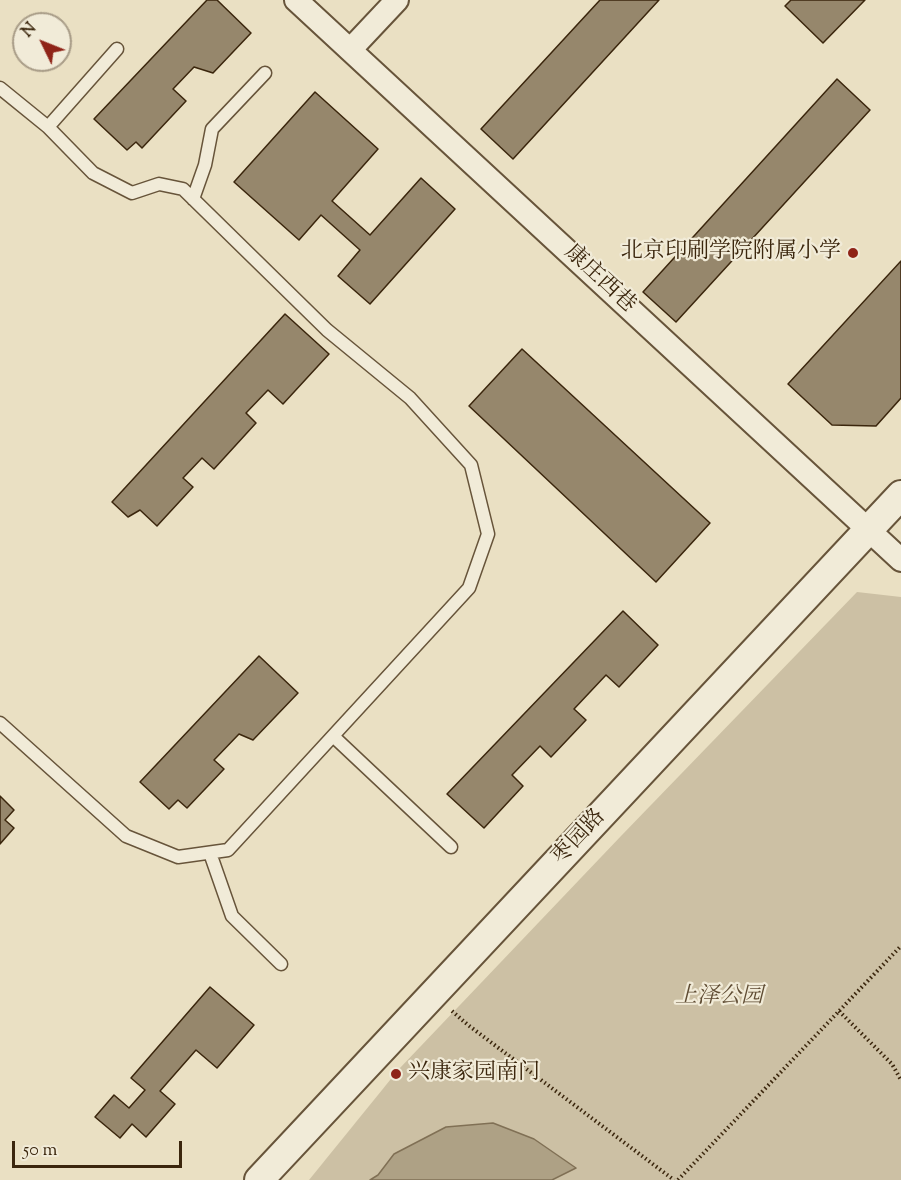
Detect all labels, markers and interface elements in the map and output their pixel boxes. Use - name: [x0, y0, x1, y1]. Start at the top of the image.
- north arrow: [12, 12, 72, 72]
- text: N: [17, 18, 43, 43]
- street label: 康庄西巷: [558, 240, 640, 320]
- place label: 北京印刷学院附属小学: [621, 240, 841, 266]
- marker: 北京印刷学院附属小学: [846, 246, 860, 260]
- street label: 枣园路: [548, 805, 612, 871]
- park label: 上泽公园: [675, 985, 763, 1011]
- place label: 兴康家园南门: [408, 1061, 540, 1087]
- marker: 兴康家园南门: [389, 1067, 403, 1081]
- scale bar: [15, 1129, 184, 1167]
- text: 50 m: [23, 1138, 57, 1164]

